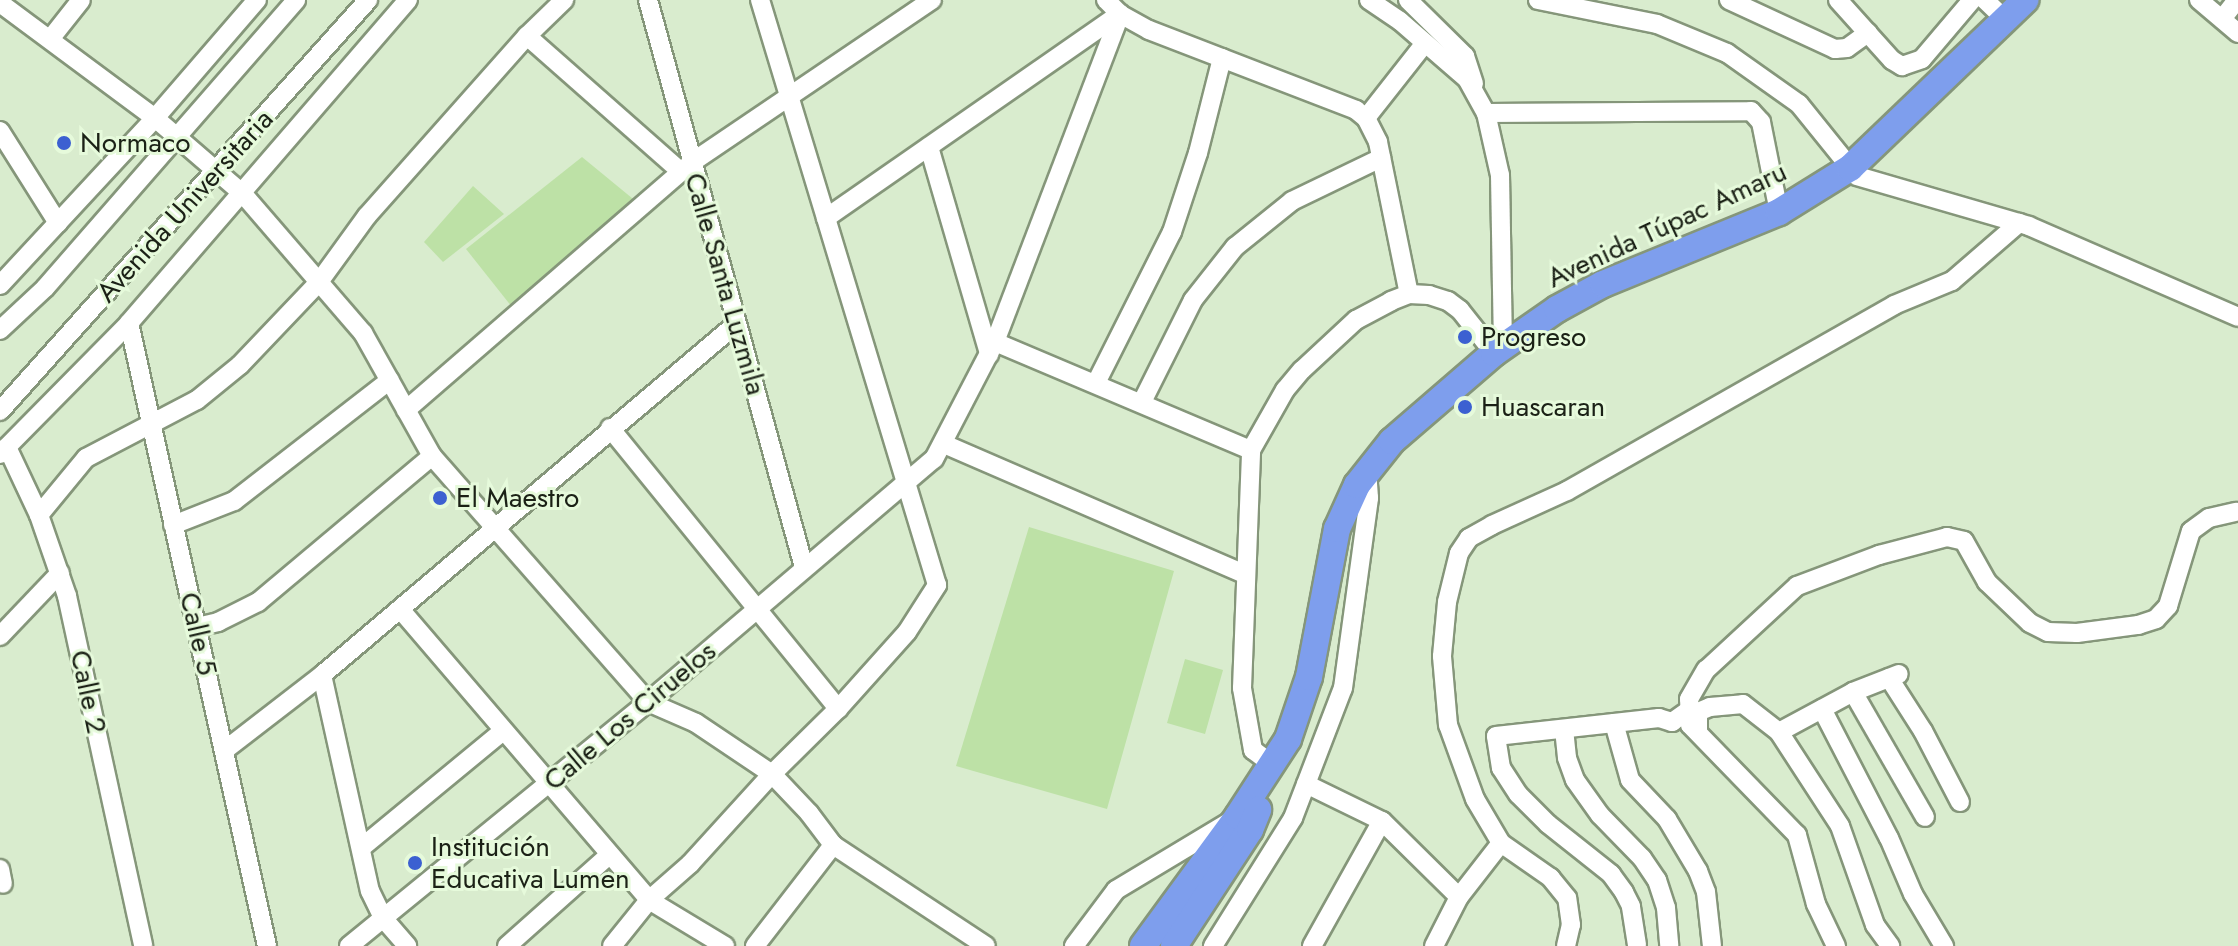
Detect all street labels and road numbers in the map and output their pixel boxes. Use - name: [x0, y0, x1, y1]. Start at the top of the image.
- street label: Avenida Universitaria: [90, 103, 280, 309]
- street label: Avenida Túpac Amaru: [1542, 155, 1792, 295]
- street label: Calle Santa Luzmila: [677, 169, 773, 399]
- street label: Calle 5: [172, 589, 224, 679]
- street label: Calle Los Ciruelos: [537, 634, 723, 798]
- street label: Calle 2: [63, 647, 113, 737]

